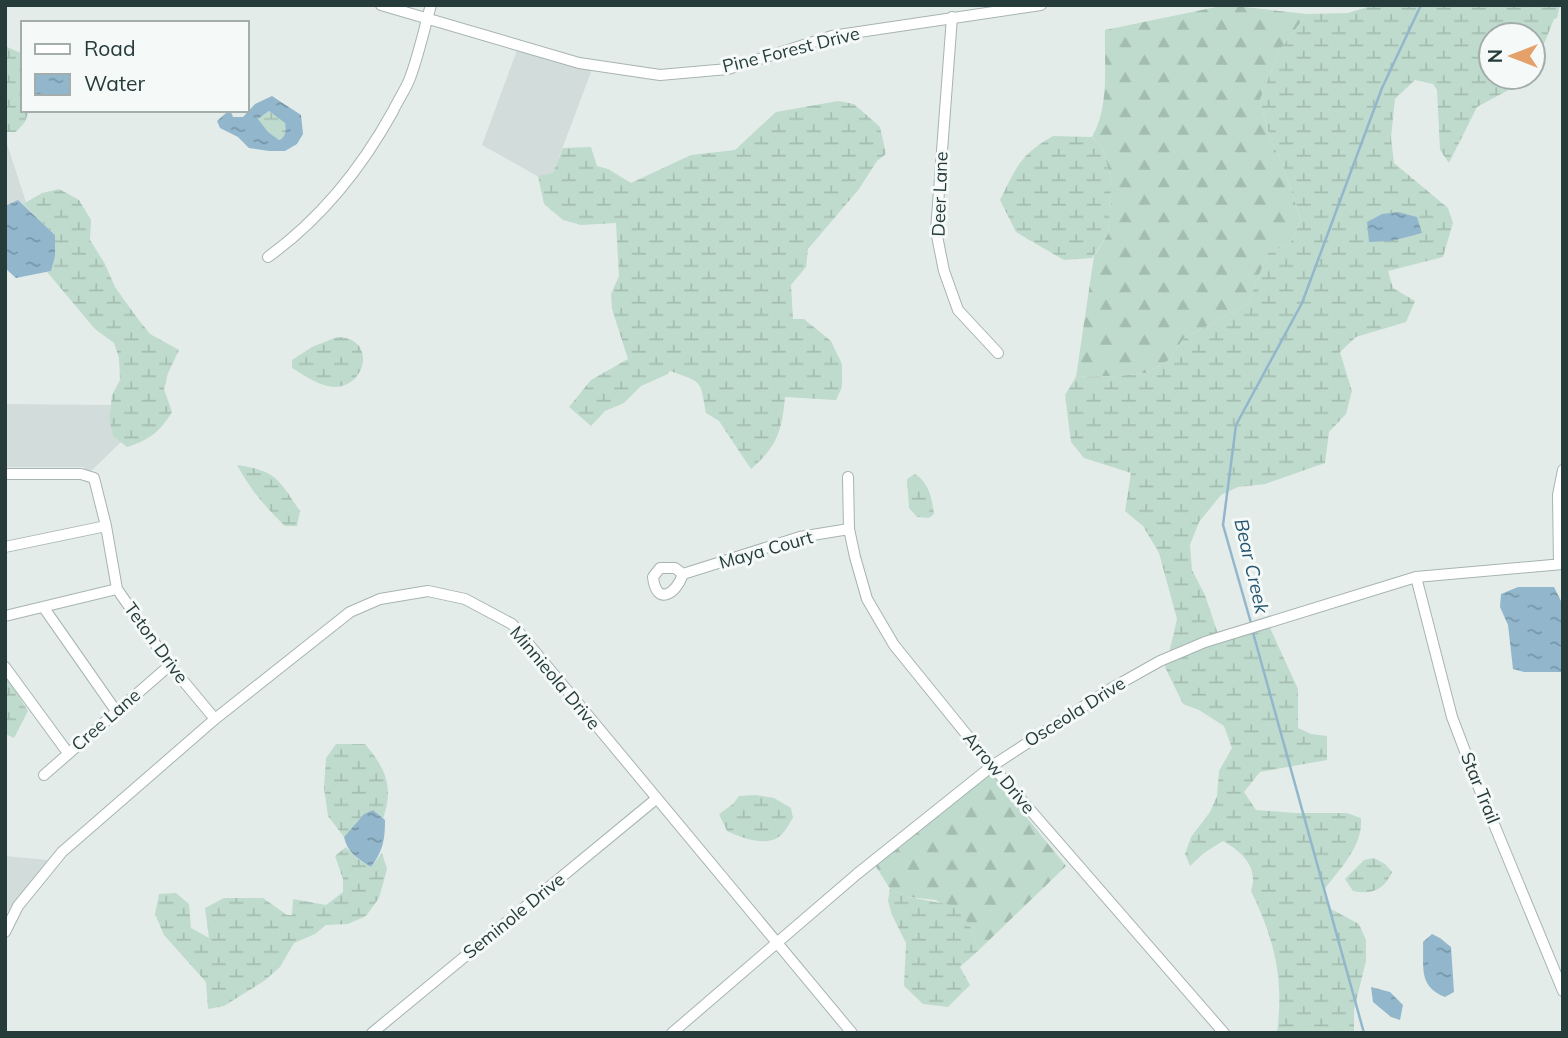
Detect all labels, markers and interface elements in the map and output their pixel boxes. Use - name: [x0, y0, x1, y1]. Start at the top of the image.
- legend: [21, 21, 248, 112]
- street label: Pine Forest Drive: [720, 21, 862, 78]
- north arrow: [1477, 21, 1547, 91]
- text: Road: [84, 35, 135, 61]
- text: N: [1483, 49, 1507, 63]
- text: Water: [84, 70, 145, 96]
- street label: Deer Lane: [927, 151, 952, 237]
- water label: Bear Creek: [1229, 516, 1275, 617]
- street label: Maya Court: [716, 525, 816, 574]
- street label: Teton Drive: [119, 598, 193, 688]
- street label: Minnieola Drive: [505, 621, 605, 734]
- street label: Osceola Drive: [1020, 671, 1130, 752]
- street label: Cree Lane: [66, 683, 145, 756]
- street label: Arrow Drive: [958, 727, 1040, 818]
- street label: Star Trail: [1456, 749, 1505, 827]
- street label: Seminole Drive: [458, 868, 569, 964]

